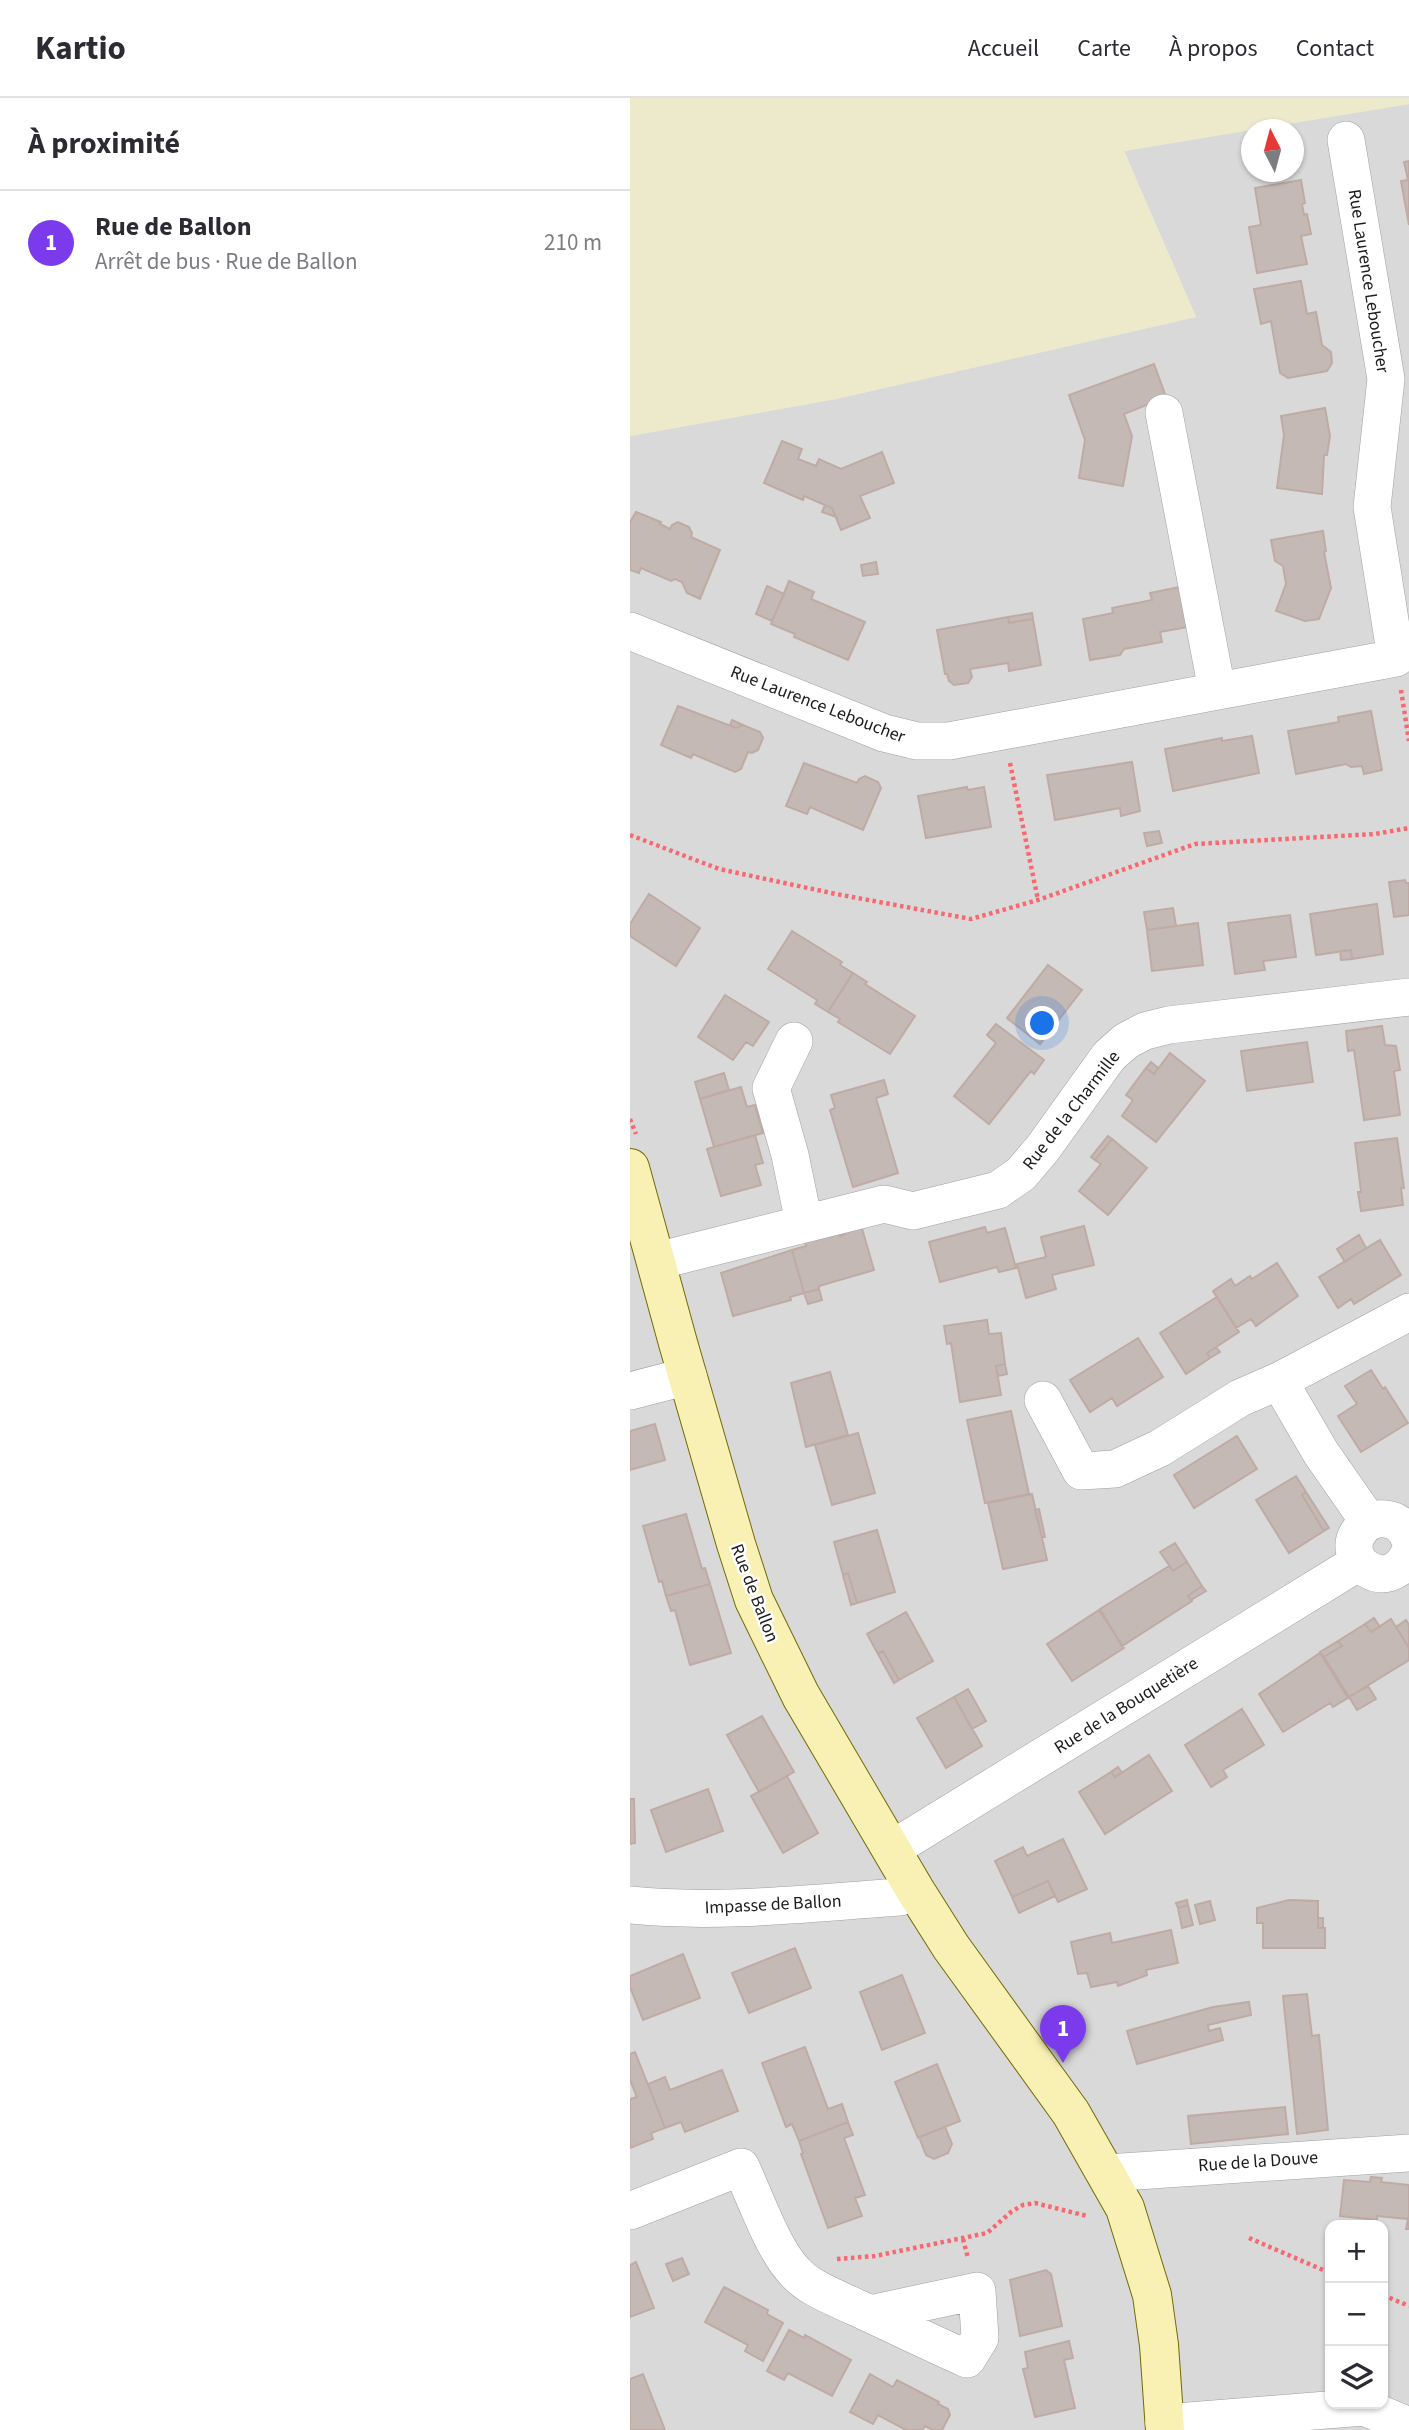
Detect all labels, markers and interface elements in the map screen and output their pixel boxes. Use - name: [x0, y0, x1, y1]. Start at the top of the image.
- text: Kartio: [35, 25, 126, 72]
- text: Accueil: [968, 31, 1039, 66]
- text: Carte: [1077, 31, 1131, 66]
- text: À propos: [1169, 31, 1258, 66]
- text: Contact: [1296, 31, 1374, 66]
- north arrow: [1241, 119, 1304, 182]
- text: À proximité: [28, 122, 180, 165]
- street label: Rue Laurence Leboucher: [1342, 188, 1395, 375]
- text: Rue de Ballon: [95, 208, 252, 245]
- text: 1: [45, 226, 57, 259]
- text: 210 m: [544, 226, 602, 259]
- text: Arrêt de bus · Rue de Ballon: [95, 245, 358, 278]
- street label: Rue Laurence Leboucher: [727, 660, 910, 750]
- your location: [1025, 1006, 1059, 1040]
- street label: Rue de la Charmille: [1017, 1045, 1126, 1175]
- street label: Rue de Ballon: [724, 1540, 785, 1646]
- street label: Rue de la Bouquetière: [1049, 1651, 1203, 1760]
- street label: Impasse de Ballon: [704, 1888, 842, 1921]
- pin: 1: [1040, 2005, 1086, 2063]
- street label: Rue de la Douve: [1197, 2145, 1319, 2178]
- map controls: [1325, 2220, 1388, 2409]
- button: +: [1325, 2220, 1388, 2283]
- button: −: [1325, 2283, 1388, 2346]
- button: layers: [1325, 2346, 1388, 2409]

